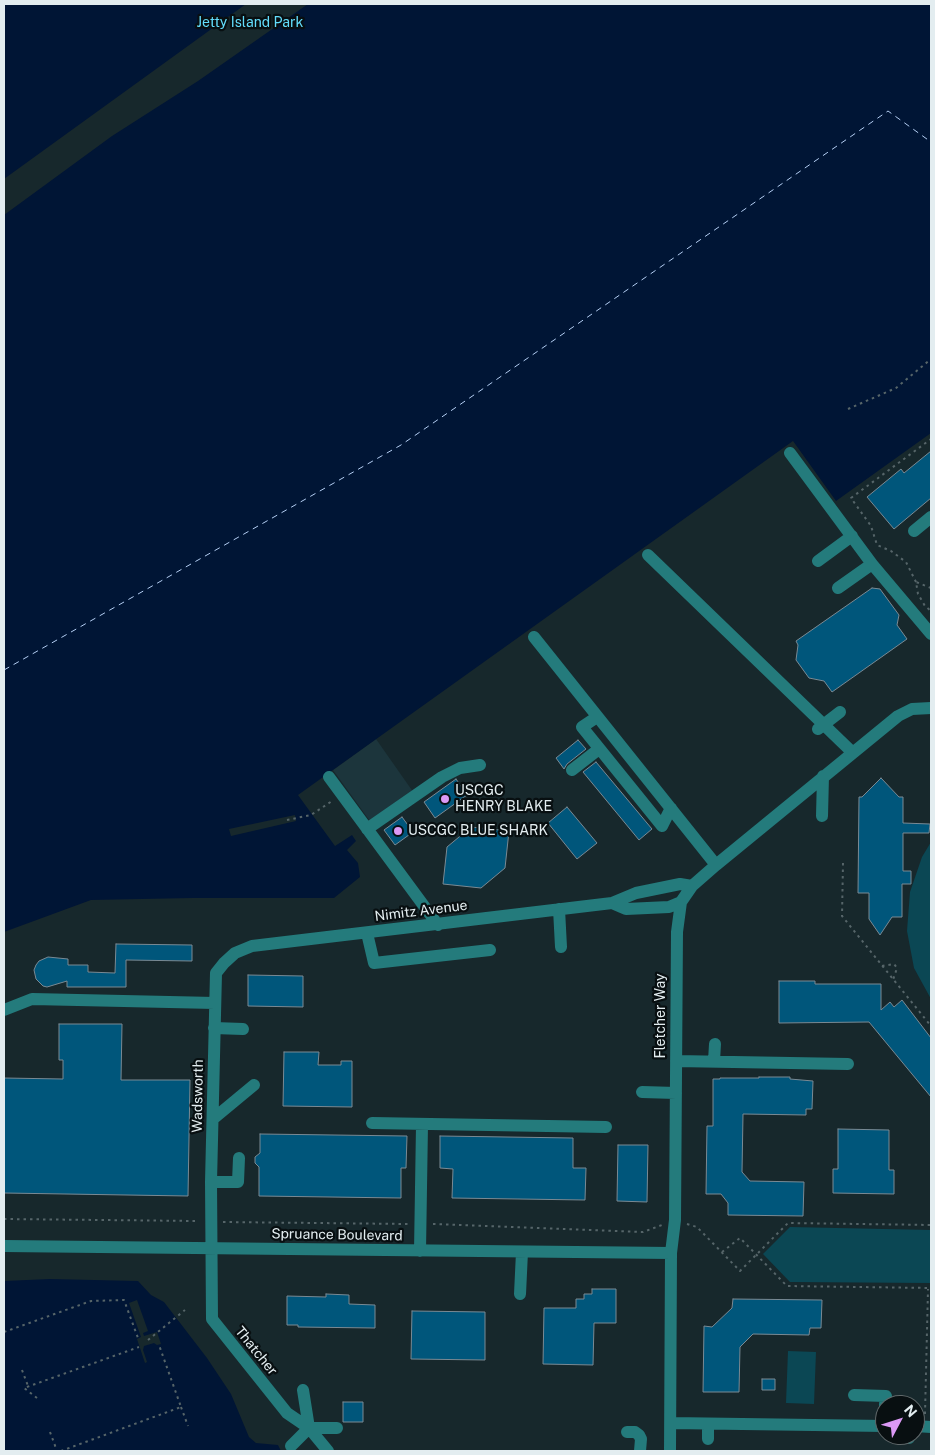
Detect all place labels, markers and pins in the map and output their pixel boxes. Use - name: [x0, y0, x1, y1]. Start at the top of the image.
- place label: USCGC HENRY BLAKE: [455, 783, 552, 816]
- marker: USCGC HENRY BLAKE: [439, 793, 451, 805]
- place label: USCGC BLUE SHARK: [408, 823, 548, 839]
- marker: USCGC BLUE SHARK: [392, 825, 404, 837]

